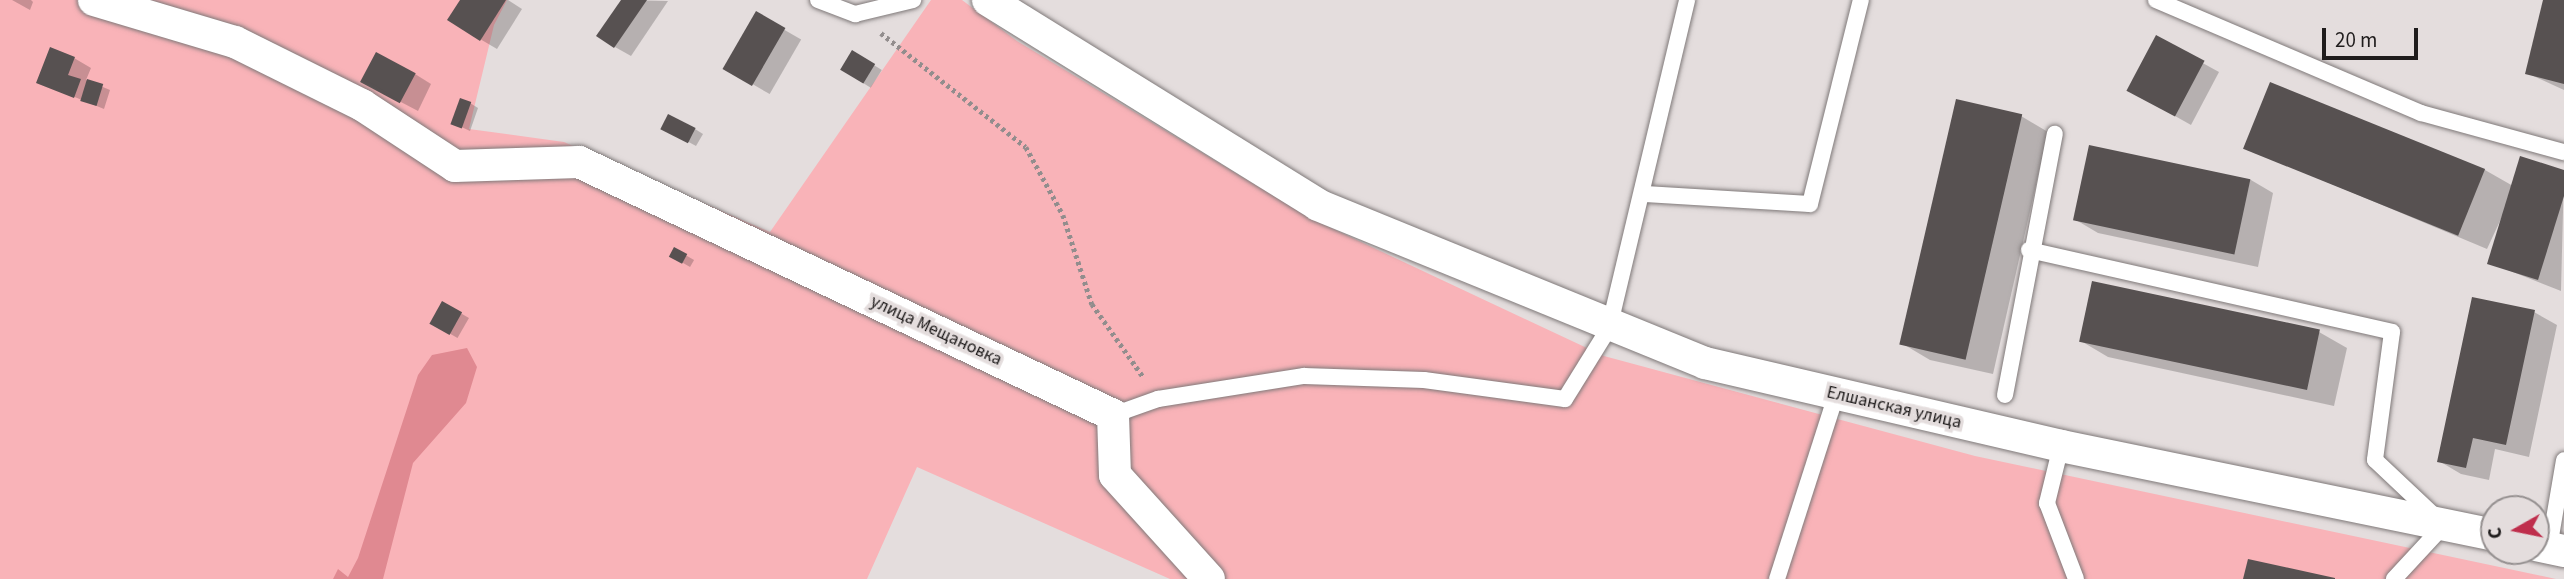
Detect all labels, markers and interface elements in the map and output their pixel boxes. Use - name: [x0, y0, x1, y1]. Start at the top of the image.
- scale bar: [2326, 14, 2422, 58]
- text: 20 m: [2335, 25, 2377, 55]
- street label: улица Мещановка: [867, 291, 1005, 371]
- street label: Елшанская улица: [1824, 382, 1964, 434]
- north arrow: [2480, 495, 2550, 565]
- text: С: [2482, 525, 2510, 541]

